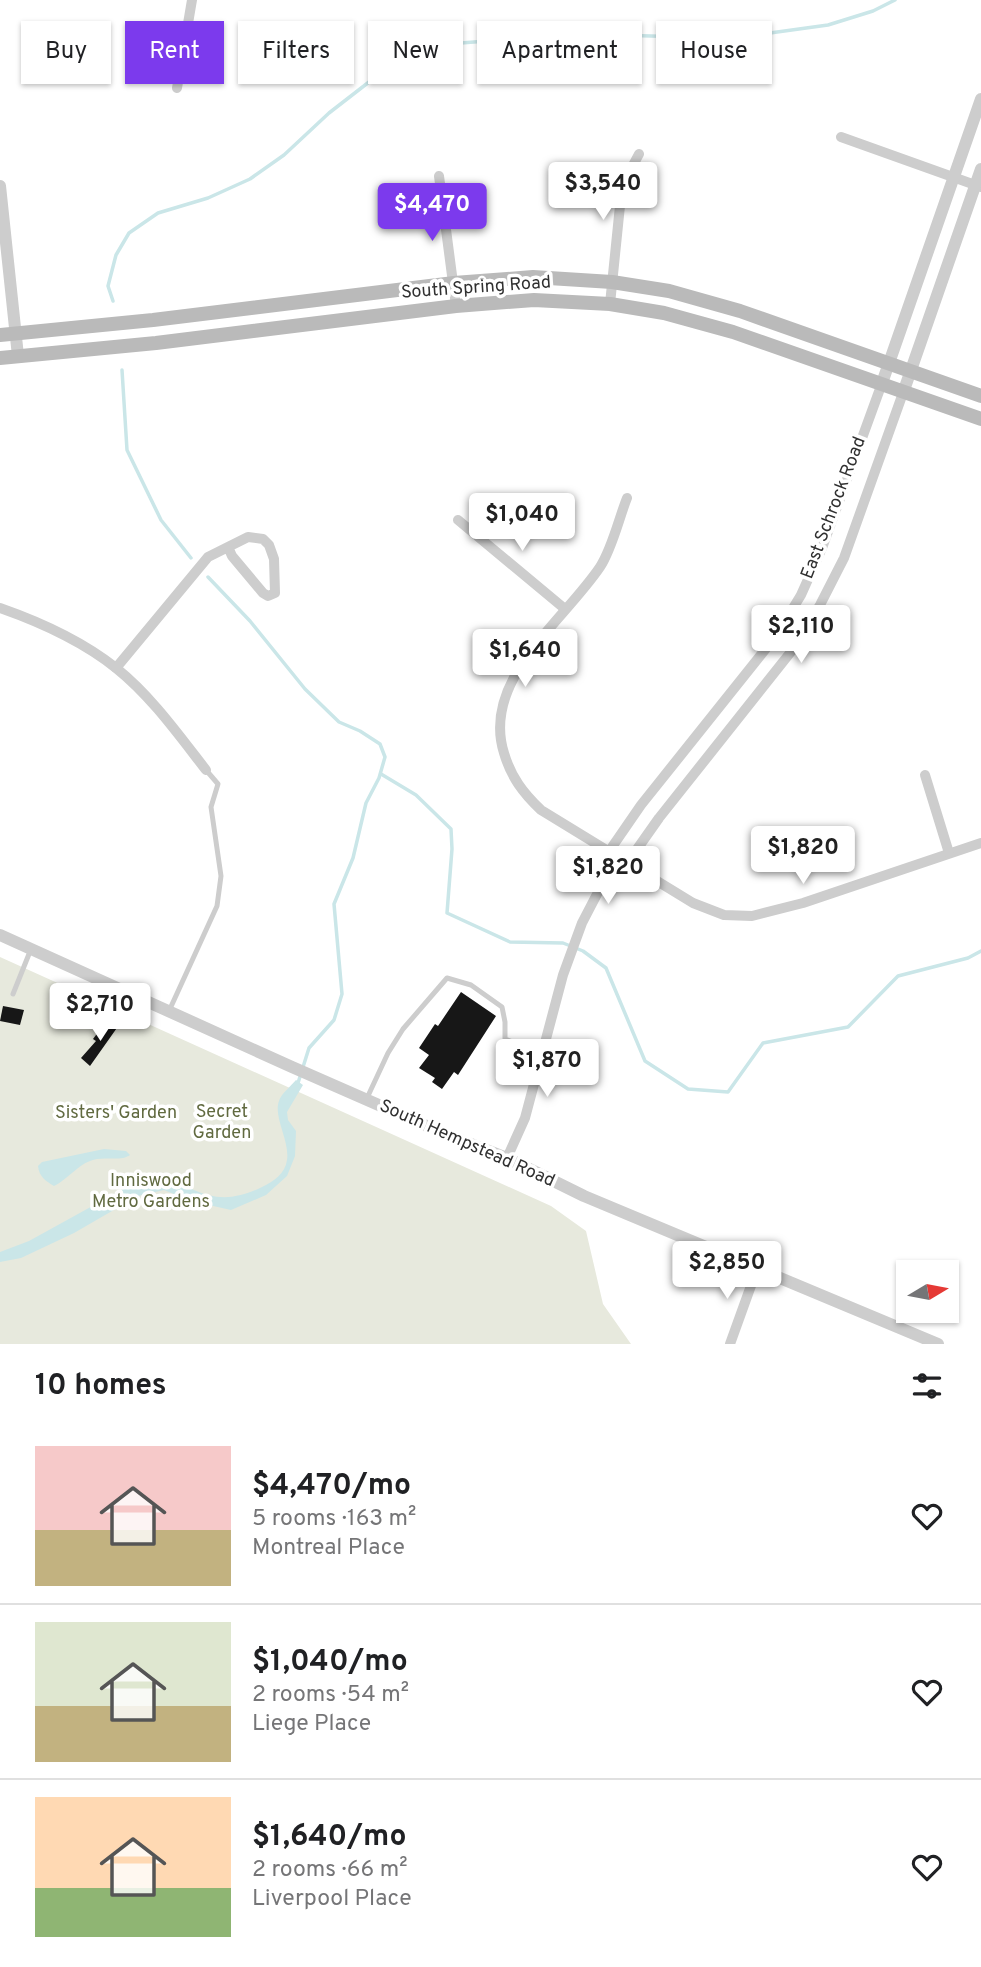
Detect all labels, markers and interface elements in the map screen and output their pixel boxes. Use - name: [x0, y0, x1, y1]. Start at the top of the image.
- chip: Buy: [21, 21, 111, 84]
- chip: Rent: [125, 21, 224, 84]
- chip: Filters: [238, 21, 354, 84]
- chip: New: [368, 21, 463, 84]
- chip: Apartment: [477, 21, 642, 84]
- chip: House: [656, 21, 772, 84]
- pin: $3,540: [546, 162, 660, 222]
- text: $3,540: [564, 170, 642, 199]
- pin: $4,470: [375, 184, 489, 243]
- text: $4,470: [394, 191, 470, 220]
- street label: South Spring Road: [400, 271, 552, 305]
- street label: East Schrock Road: [796, 434, 872, 582]
- pin: $1,040: [465, 494, 579, 553]
- text: $1,040: [485, 501, 559, 530]
- pin: $2,110: [744, 606, 858, 665]
- text: $2,110: [767, 613, 835, 642]
- pin: $1,640: [468, 630, 582, 689]
- text: $1,640: [488, 637, 562, 666]
- pin: $1,820: [746, 826, 860, 886]
- text: $1,820: [767, 834, 839, 863]
- pin: $1,820: [551, 846, 665, 906]
- text: $1,820: [572, 854, 644, 883]
- pin: $2,710: [43, 984, 157, 1043]
- text: $2,710: [66, 991, 134, 1020]
- pin: $1,870: [490, 1040, 604, 1099]
- text: $1,870: [512, 1047, 582, 1076]
- street label: South Hempstead Road: [376, 1095, 558, 1193]
- park label: Secret Garden: [193, 1101, 251, 1145]
- park label: Sisters' Garden: [55, 1102, 177, 1125]
- park label: Inniswood Metro Gardens: [92, 1170, 210, 1214]
- pin: $2,850: [670, 1242, 784, 1301]
- text: $2,850: [688, 1249, 766, 1278]
- north arrow: [896, 1260, 959, 1323]
- map controls: [896, 1260, 959, 1323]
- icon: filters: [908, 1367, 946, 1405]
- text: 10 homes: [35, 1368, 166, 1405]
- text: $4,470/mo: [252, 1468, 411, 1505]
- icon: home: [91, 1474, 175, 1558]
- icon: heart: [908, 1497, 946, 1535]
- text: 5 rooms · 163 m²: [252, 1505, 416, 1534]
- text: Montreal Place: [252, 1534, 405, 1563]
- text: $1,040/mo: [252, 1644, 408, 1681]
- icon: home: [91, 1650, 175, 1734]
- icon: heart: [908, 1673, 946, 1711]
- text: 2 rooms · 54 m²: [252, 1681, 409, 1710]
- text: Liege Place: [252, 1710, 371, 1739]
- text: $1,640/mo: [252, 1819, 406, 1856]
- icon: home: [91, 1825, 175, 1909]
- icon: heart: [908, 1848, 946, 1886]
- text: 2 rooms · 66 m²: [252, 1856, 408, 1885]
- text: Liverpool Place: [252, 1885, 412, 1914]

